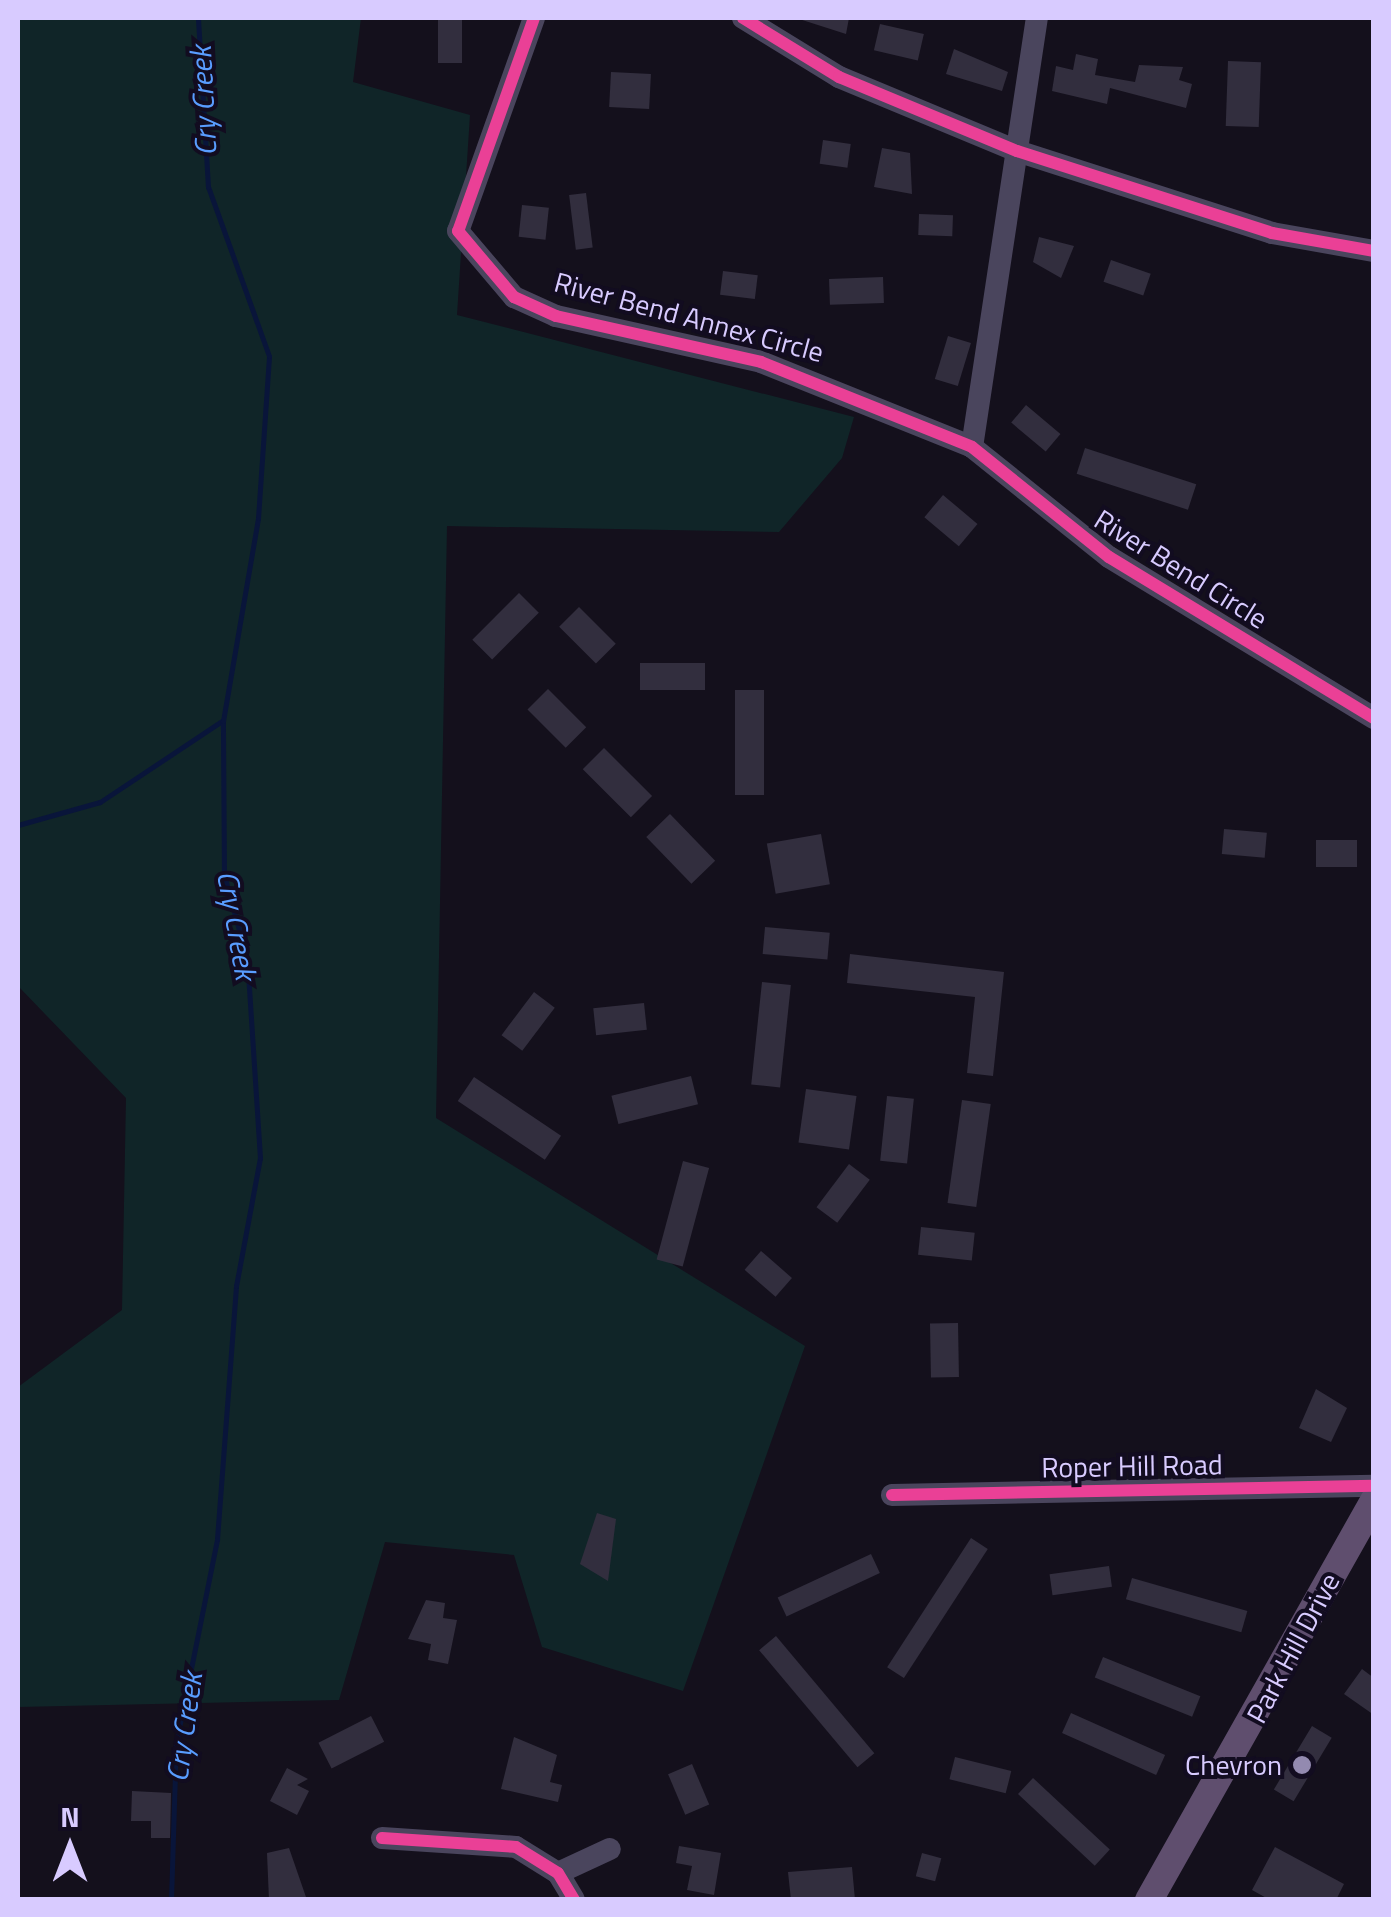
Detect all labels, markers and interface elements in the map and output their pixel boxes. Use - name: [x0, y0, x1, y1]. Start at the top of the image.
- water label: Cry Creek: [182, 45, 224, 157]
- street label: River Bend Annex Circle: [551, 265, 827, 369]
- street label: River Bend Circle: [1088, 502, 1274, 636]
- water label: Cry Creek: [210, 868, 264, 982]
- street label: Roper Hill Road: [1041, 1448, 1223, 1484]
- street label: Park Hill Drive: [1239, 1567, 1347, 1729]
- water label: Cry Creek: [159, 1670, 209, 1784]
- place label: Chevron: [1185, 1748, 1282, 1782]
- marker: Chevron: [1291, 1754, 1313, 1776]
- text: N: [60, 1795, 80, 1838]
- north arrow: [20, 1797, 120, 1897]

